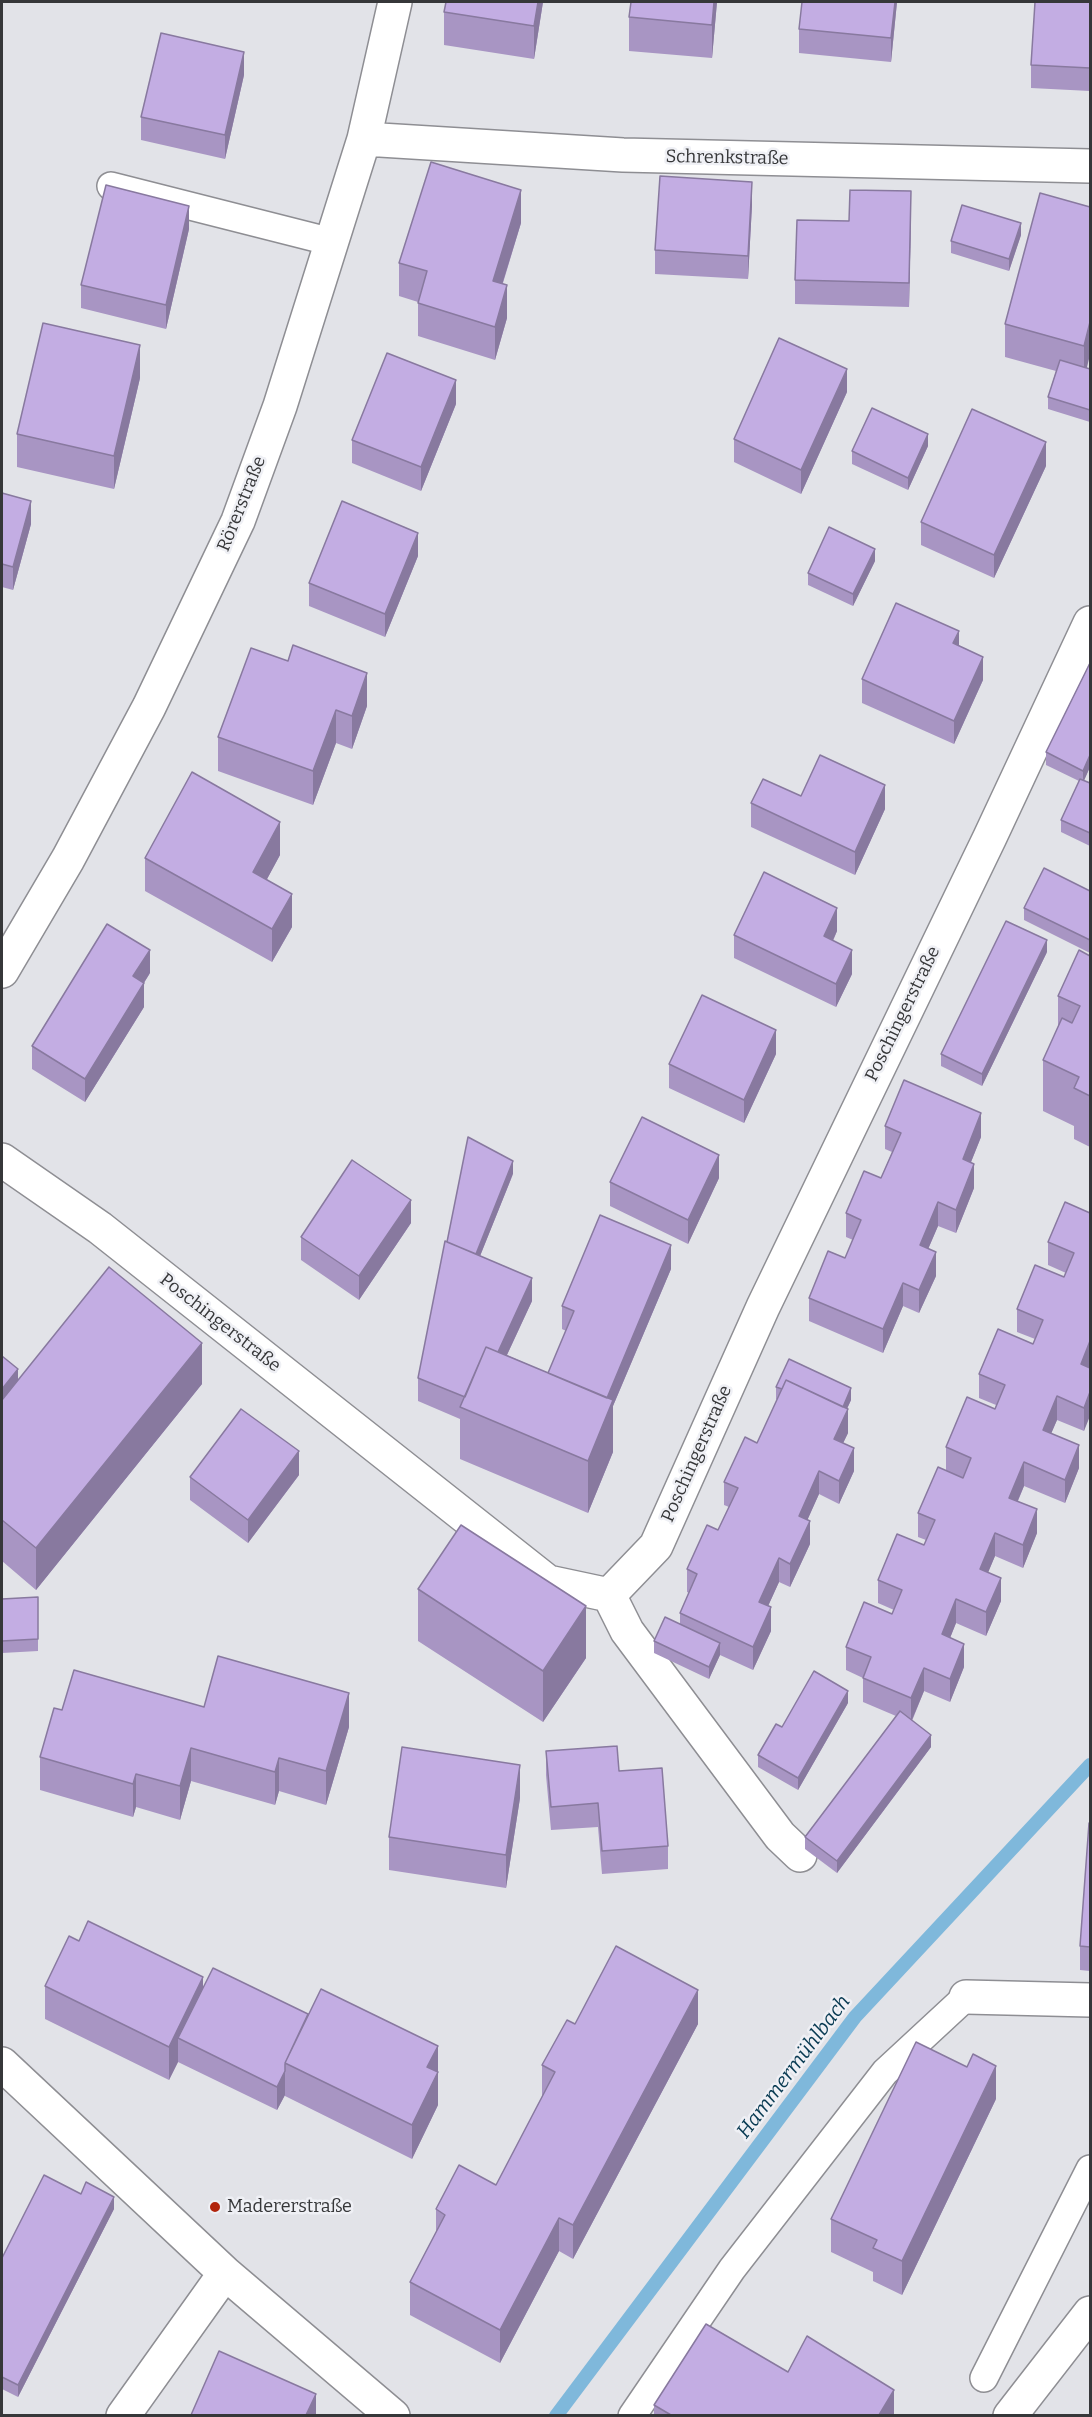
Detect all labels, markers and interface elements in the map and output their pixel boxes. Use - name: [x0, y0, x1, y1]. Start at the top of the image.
- street label: Schrenkstraße: [665, 146, 789, 170]
- street label: Rörerstraße: [213, 453, 271, 555]
- street label: Poschingerstraße: [861, 943, 945, 1085]
- street label: Poschingerstraße: [155, 1269, 285, 1377]
- street label: Poschingerstraße: [657, 1382, 737, 1526]
- water label: Hammermühlbach: [732, 1991, 856, 2143]
- place label: Madererstraße: [227, 2196, 352, 2218]
- marker: Madererstraße: [208, 2200, 222, 2214]

